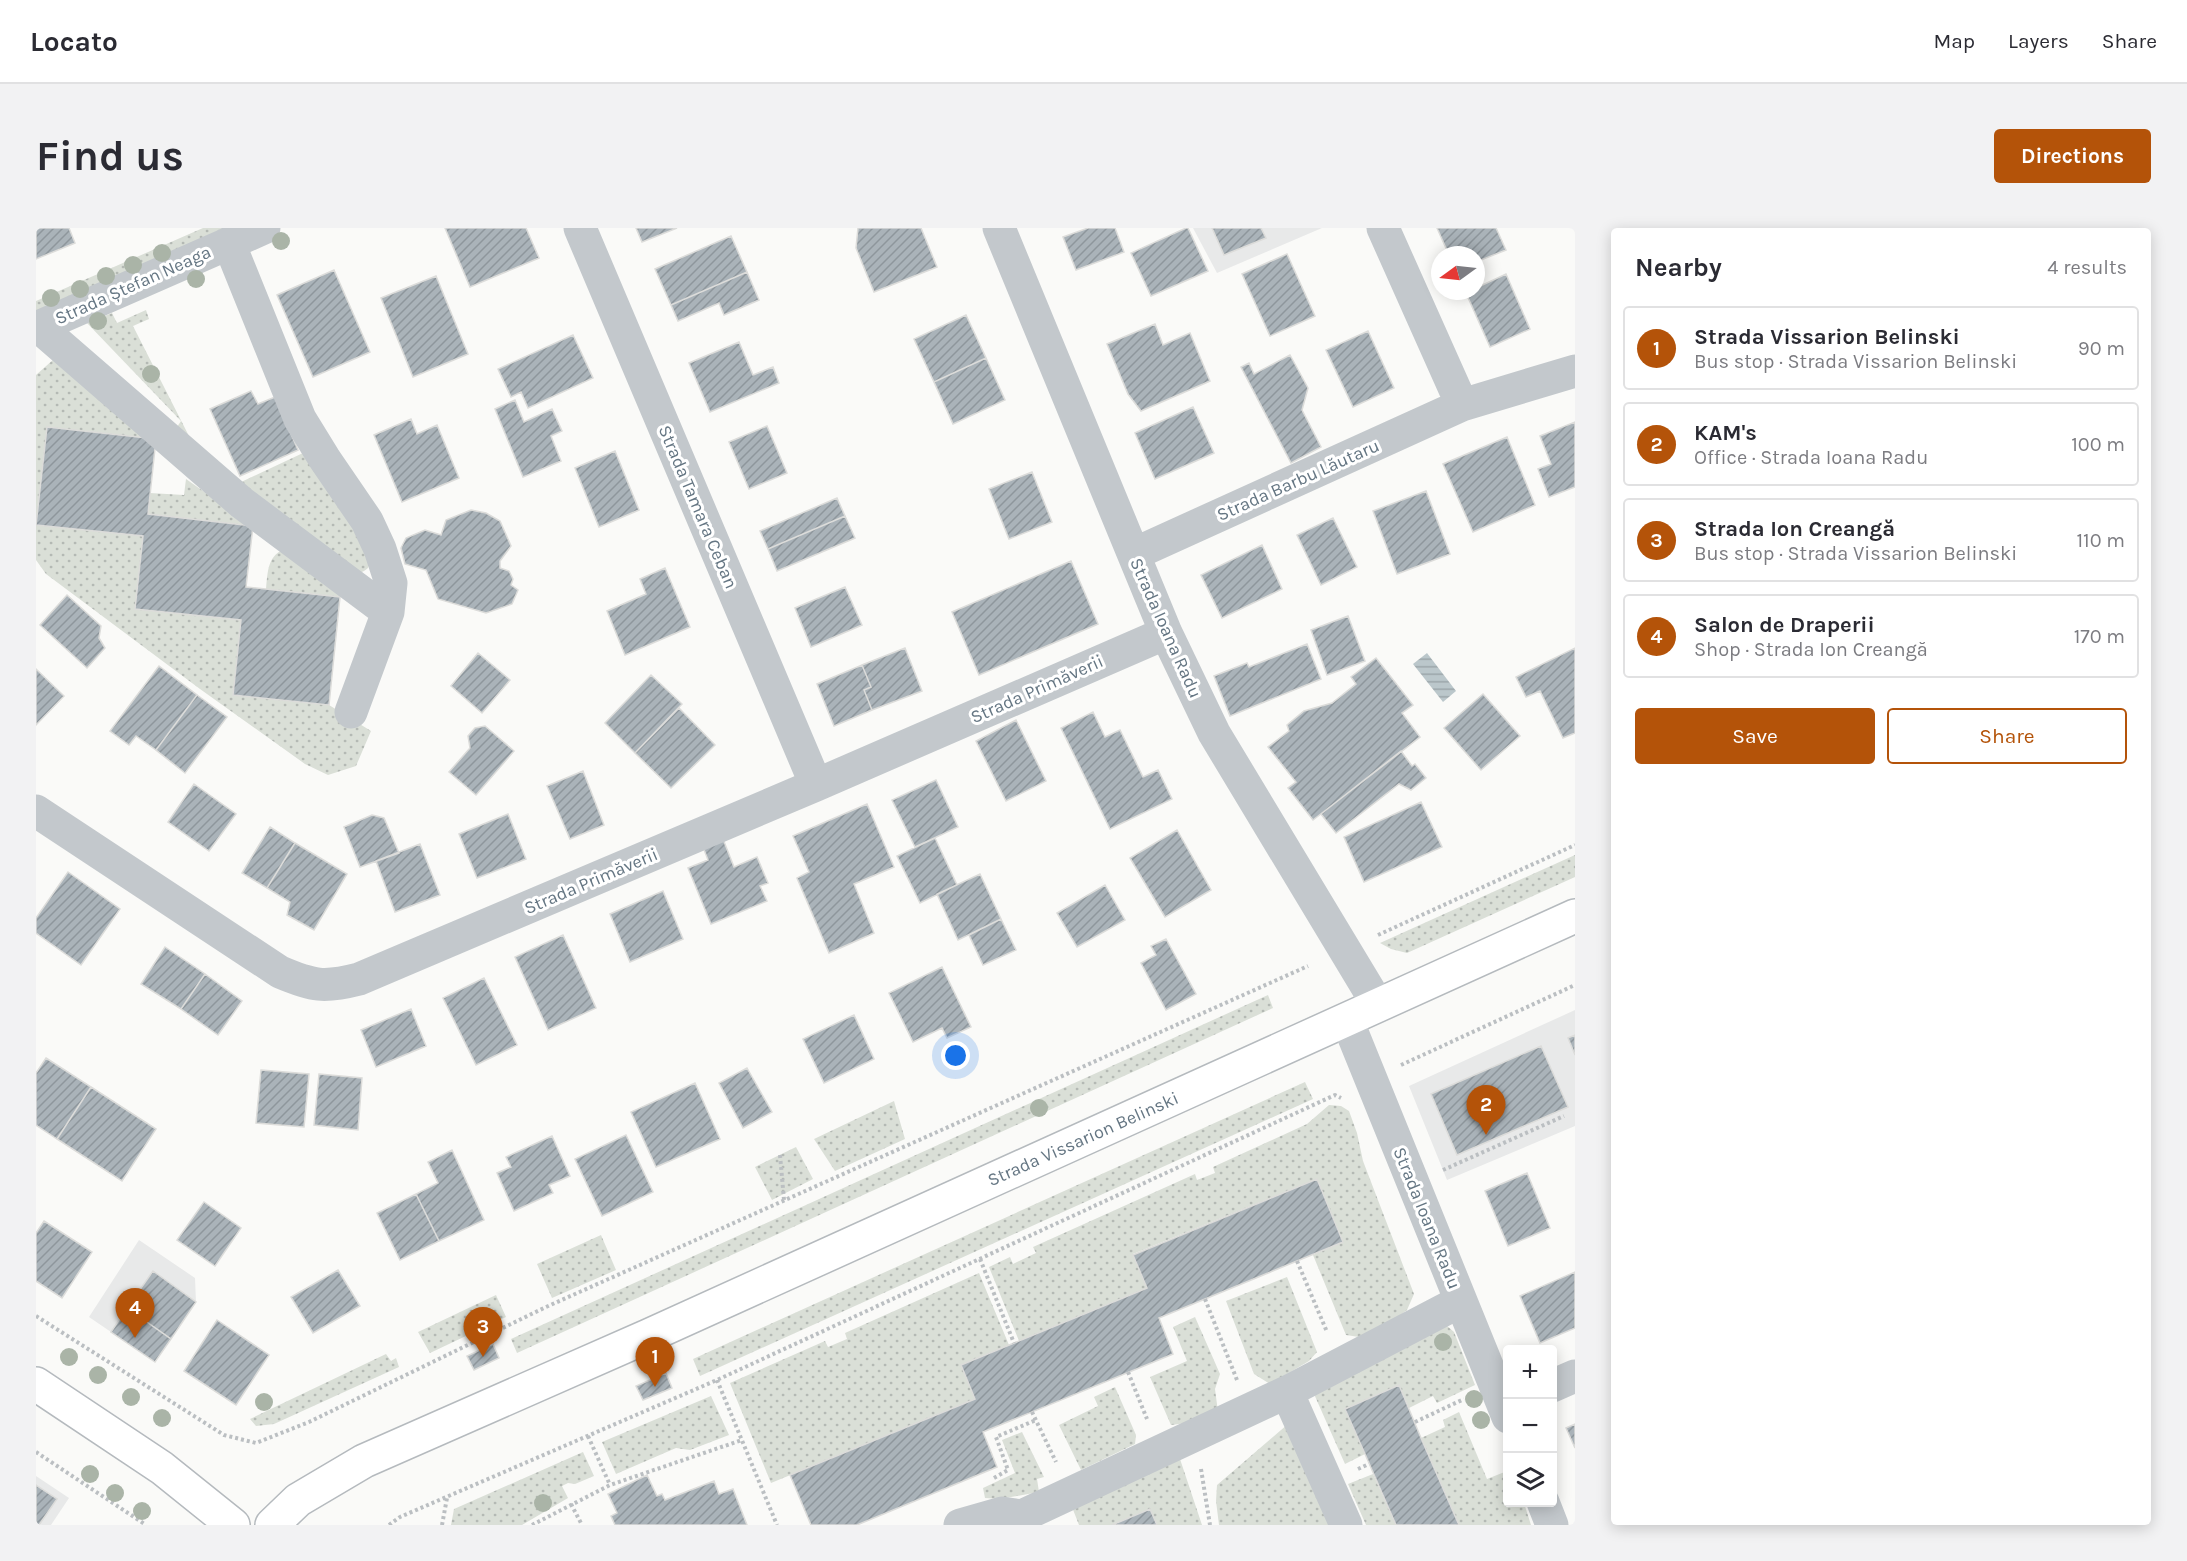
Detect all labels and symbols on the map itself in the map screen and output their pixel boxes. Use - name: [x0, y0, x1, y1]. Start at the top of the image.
- street label: Strada Ștefan Neaga: [52, 241, 214, 329]
- north arrow: [1431, 246, 1485, 300]
- street label: Strada Tamara Ceban: [654, 422, 742, 592]
- street label: Strada Barbu Lăutaru: [1213, 434, 1383, 526]
- street label: Strada Ioana Radu: [1125, 554, 1207, 702]
- street label: Strada Primăverii: [967, 650, 1107, 728]
- street label: Strada Primăverii: [521, 843, 661, 919]
- your location: [941, 1041, 970, 1070]
- pin: 2: [1466, 1086, 1506, 1135]
- street label: Strada Vissarion Belinski: [984, 1087, 1182, 1191]
- street label: Strada Ioana Radu: [1388, 1144, 1466, 1292]
- pin: 4: [116, 1288, 154, 1338]
- pin: 3: [464, 1308, 502, 1357]
- pin: 1: [636, 1338, 674, 1387]

